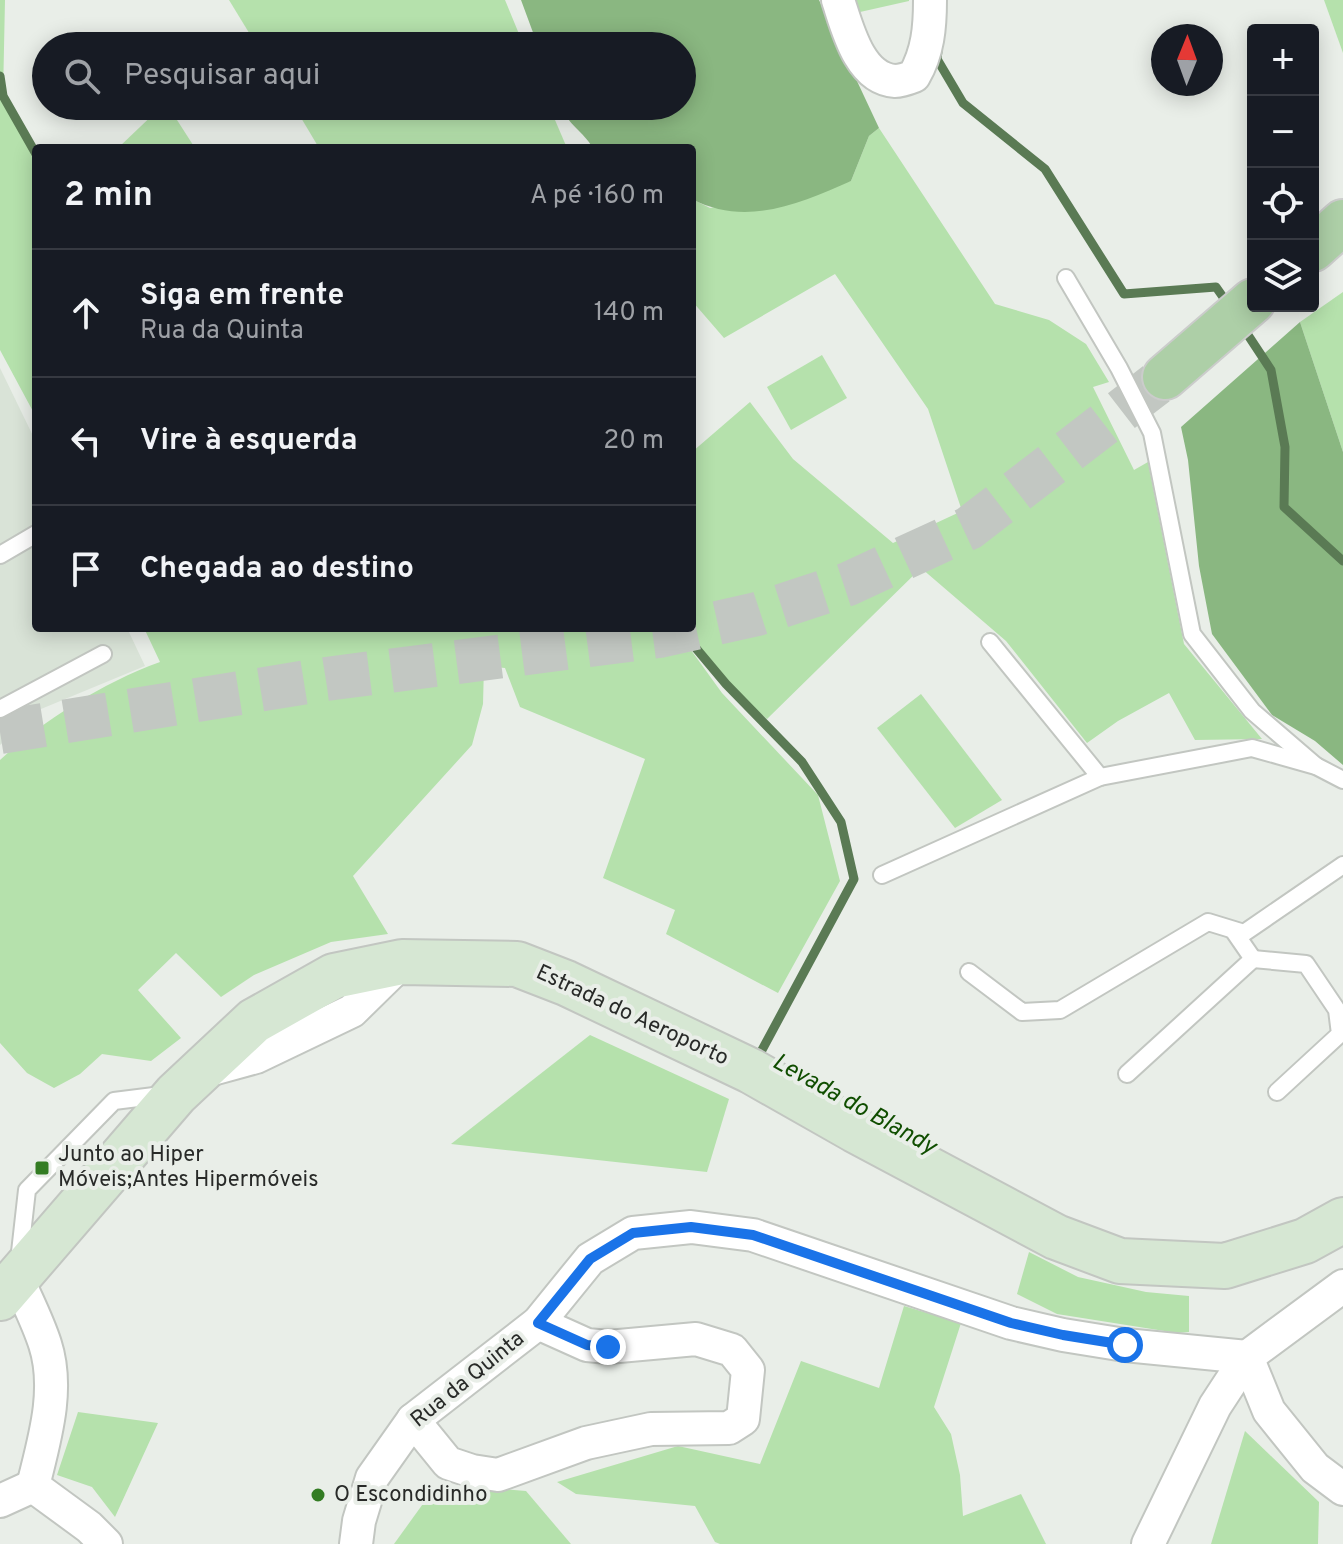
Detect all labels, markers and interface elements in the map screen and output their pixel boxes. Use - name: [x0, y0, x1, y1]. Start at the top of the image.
- north arrow: [1151, 24, 1223, 96]
- map controls: [1247, 24, 1319, 312]
- button: +: [1247, 24, 1319, 96]
- search box: [32, 32, 696, 120]
- icon: search: [60, 54, 104, 98]
- text: Pesquisar aqui: [124, 58, 320, 95]
- button: −: [1247, 96, 1319, 168]
- button: locate: [1247, 168, 1319, 240]
- text: 2 min: [64, 175, 153, 218]
- text: A pé · 160 m: [530, 180, 664, 213]
- button: layers: [1247, 240, 1319, 312]
- text: Siga em frente: [140, 278, 344, 315]
- icon: ahead: [64, 291, 108, 335]
- text: 140 m: [594, 297, 664, 330]
- text: Rua da Quinta: [140, 315, 304, 348]
- icon: left: [64, 419, 108, 463]
- text: Vire à esquerda: [140, 423, 357, 460]
- text: 20 m: [603, 425, 664, 458]
- icon: arrive: [64, 547, 108, 591]
- text: Chegada ao destino: [140, 551, 414, 588]
- street label: Estrada do Aeroporto: [531, 959, 733, 1073]
- water label: Levada do Blandy: [767, 1048, 943, 1163]
- place label: Junto ao Hiper Móveis;Antes Hipermóveis: [58, 1142, 318, 1194]
- marker: Junto ao Hiper Móveis;Antes Hipermóveis: [33, 1159, 51, 1177]
- street label: Rua da Quinta: [406, 1326, 530, 1434]
- route start: [1107, 1327, 1143, 1363]
- route end: [590, 1329, 626, 1365]
- place label: O Escondidinho: [334, 1482, 487, 1509]
- marker: O Escondidinho: [309, 1486, 327, 1504]

